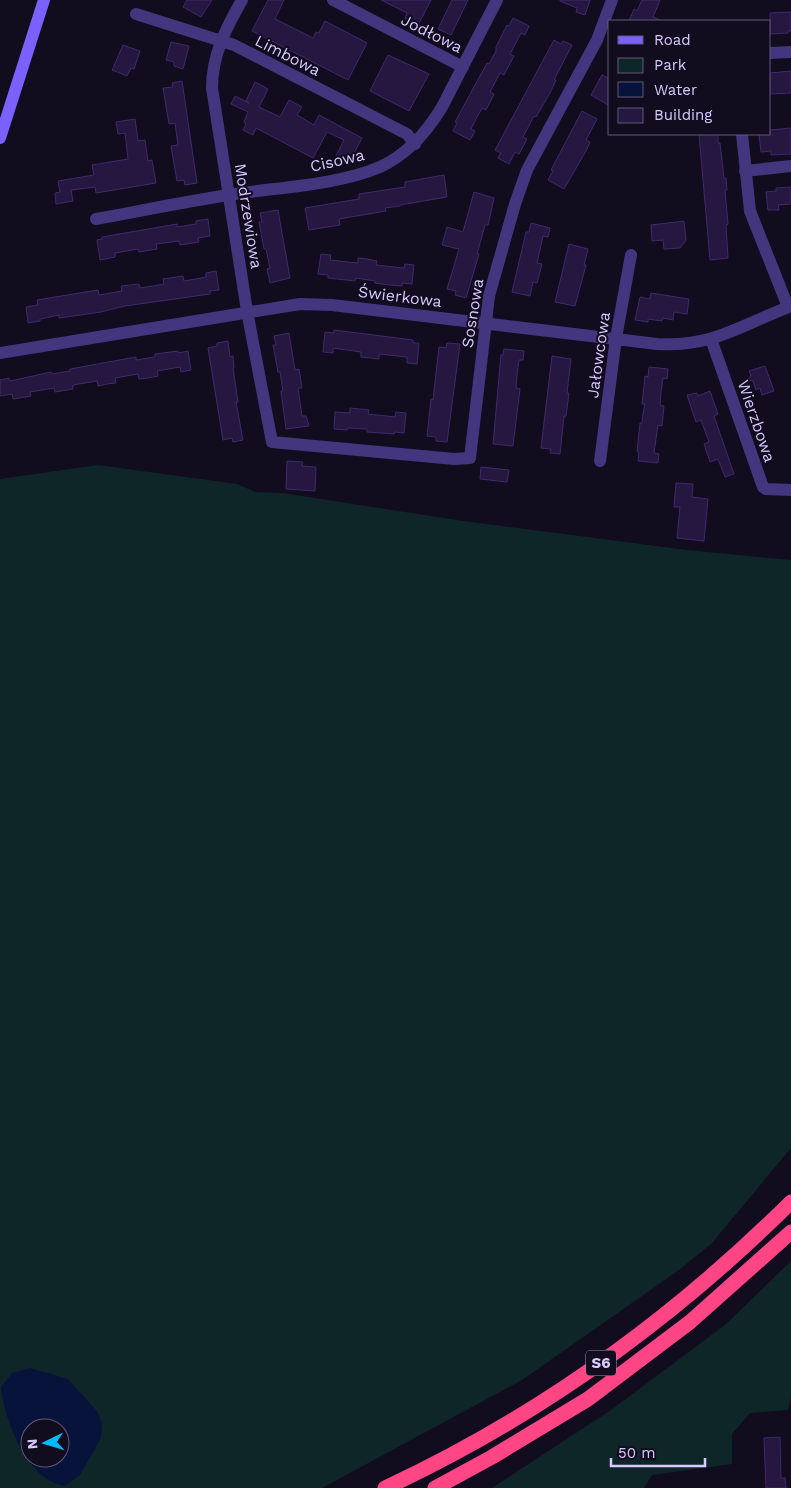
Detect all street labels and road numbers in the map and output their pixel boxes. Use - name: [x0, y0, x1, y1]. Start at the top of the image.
- street label: Jodłowa: [398, 10, 466, 57]
- street label: Limbowa: [252, 31, 324, 80]
- street label: Cisowa: [308, 145, 366, 176]
- street label: Modrzewiowa: [231, 162, 266, 270]
- street label: Sosnowa: [458, 277, 487, 349]
- street label: Świerkowa: [357, 282, 443, 311]
- street label: Jałowcowa: [583, 311, 614, 399]
- street label: Wierzbowa: [734, 378, 779, 465]
- road number: S6: [586, 1350, 616, 1376]

